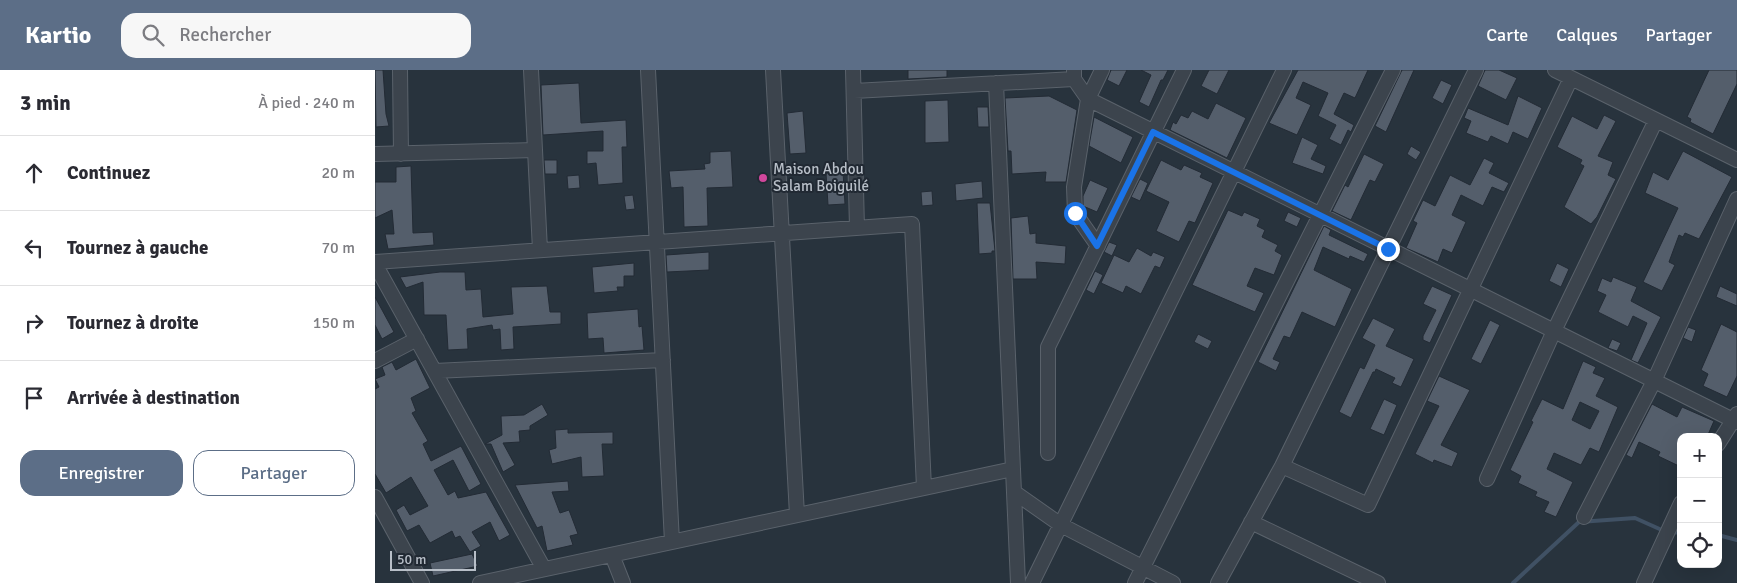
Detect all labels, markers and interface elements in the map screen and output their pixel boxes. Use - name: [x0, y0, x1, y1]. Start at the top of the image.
- search box: [121, 13, 471, 58]
- text: Kartio: [25, 20, 91, 50]
- icon: search: [139, 21, 167, 49]
- text: Rechercher: [179, 23, 271, 47]
- text: Carte: [1486, 24, 1528, 46]
- text: Calques: [1556, 24, 1618, 46]
- text: Partager: [1646, 24, 1712, 46]
- text: 3 min: [20, 90, 71, 116]
- text: À pied · 240 m: [258, 93, 355, 113]
- icon: ahead: [20, 159, 48, 187]
- place label: Maison Abdou Salam Boiguilé: [773, 160, 869, 195]
- text: Continuez: [67, 161, 150, 185]
- text: 20 m: [321, 163, 355, 183]
- marker: Maison Abdou Salam Boiguilé: [757, 172, 769, 184]
- route start: [1064, 202, 1087, 225]
- icon: left: [20, 234, 48, 262]
- text: Tournez à gauche: [67, 236, 208, 260]
- text: 70 m: [321, 238, 355, 258]
- route end: [1377, 238, 1400, 261]
- icon: right: [20, 309, 48, 337]
- text: Tournez à droite: [67, 311, 199, 335]
- text: 150 m: [313, 313, 355, 333]
- icon: arrive: [20, 384, 48, 412]
- text: Arrivée à destination: [67, 386, 240, 410]
- map controls: [1677, 433, 1722, 568]
- button: +: [1677, 433, 1722, 478]
- button: Enregistrer: [20, 450, 183, 496]
- button: Partager: [193, 450, 355, 496]
- button: −: [1677, 478, 1722, 523]
- button: locate: [1677, 523, 1722, 568]
- scale bar: [390, 548, 476, 571]
- text: 50 m: [397, 551, 426, 568]

